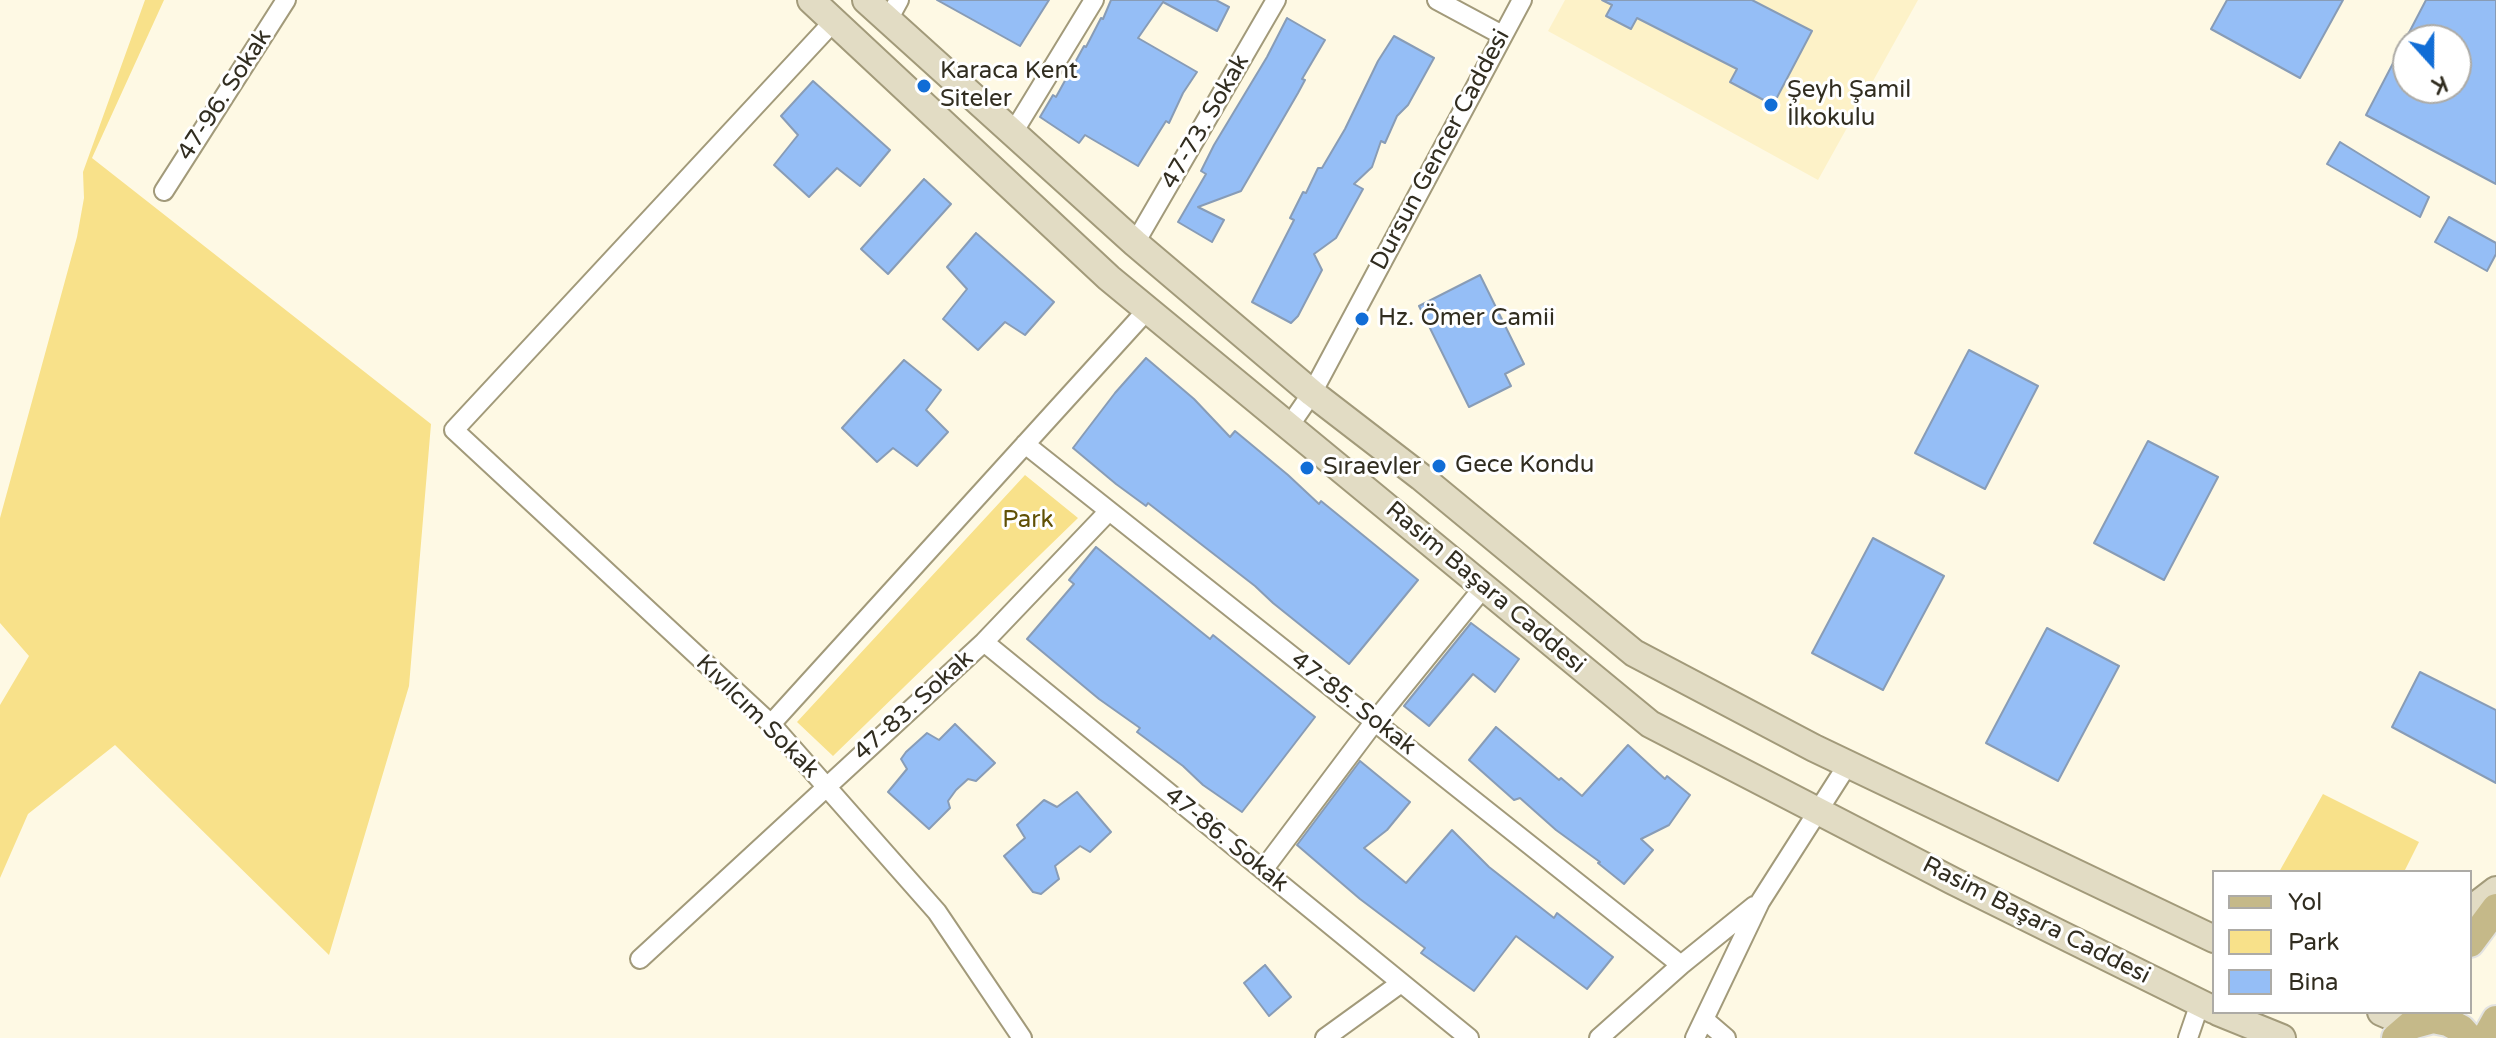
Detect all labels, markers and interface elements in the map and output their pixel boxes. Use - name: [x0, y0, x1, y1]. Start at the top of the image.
- street label: 47-96. Sokak: [172, 24, 278, 166]
- north arrow: [2392, 24, 2472, 104]
- street label: Dursun Gencer Caddesi: [1365, 25, 1517, 275]
- street label: 47-73. Sokak: [1156, 50, 1256, 194]
- place label: Karaca Kent Siteler: [940, 58, 1078, 114]
- text: K: [2428, 70, 2451, 99]
- marker: Karaca Kent Siteler: [915, 77, 933, 95]
- place label: Şeyh Şamil İlkokulu: [1787, 77, 1911, 133]
- marker: Şeyh Şamil İlkokulu: [1762, 96, 1780, 114]
- place label: Hz. Ömer Camii: [1378, 305, 1555, 333]
- marker: Hz. Ömer Camii: [1353, 310, 1371, 328]
- place label: Gece Kondu: [1455, 452, 1594, 480]
- place label: Sıraevler: [1323, 454, 1421, 482]
- marker: Gece Kondu: [1430, 457, 1448, 475]
- marker: Sıraevler: [1298, 459, 1316, 477]
- street label: Rasim Başara Caddesi: [1379, 496, 1591, 680]
- park label: Park: [1002, 507, 1054, 535]
- street label: 47-83. Sokak: [848, 645, 980, 767]
- street label: 47-85. Sokak: [1285, 646, 1421, 762]
- street label: Kıvılcım Sokak: [689, 649, 825, 785]
- street label: 47-86. Sokak: [1158, 781, 1294, 899]
- street label: Rasim Başara Caddesi: [1917, 851, 2155, 991]
- legend: [2212, 870, 2472, 1014]
- text: Yol: [2288, 888, 2322, 917]
- text: Park: [2288, 928, 2339, 957]
- text: Bina: [2288, 968, 2339, 997]

